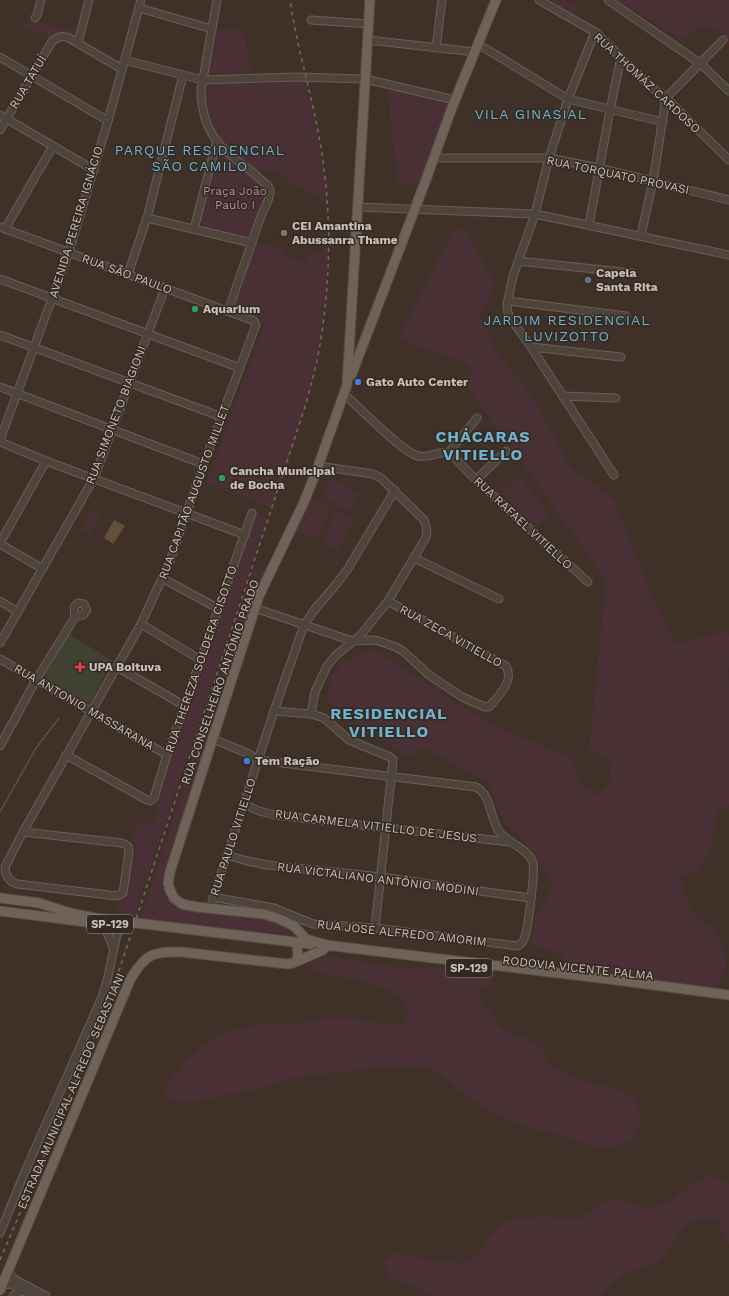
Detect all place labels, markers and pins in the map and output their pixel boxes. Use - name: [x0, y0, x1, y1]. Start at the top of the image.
- place label: CEI Amantina Abussanra Thame: [292, 219, 398, 247]
- marker: CEI Amantina Abussanra Thame: [279, 228, 289, 238]
- place label: Capela Santa Rita: [596, 266, 658, 294]
- marker: Capela Santa Rita: [583, 275, 593, 285]
- place label: Aquarium: [203, 302, 260, 316]
- marker: Aquarium: [190, 304, 200, 314]
- place label: Gato Auto Center: [366, 375, 469, 389]
- marker: Gato Auto Center: [353, 377, 363, 387]
- place label: Cancha Municipal de Bocha: [230, 464, 335, 492]
- marker: Cancha Municipal de Bocha: [217, 473, 227, 483]
- place label: UPA Boituva: [89, 660, 161, 674]
- marker: UPA Boituva: [74, 661, 86, 673]
- place label: Tem Ração: [255, 754, 319, 768]
- marker: Tem Ração: [242, 756, 252, 766]

